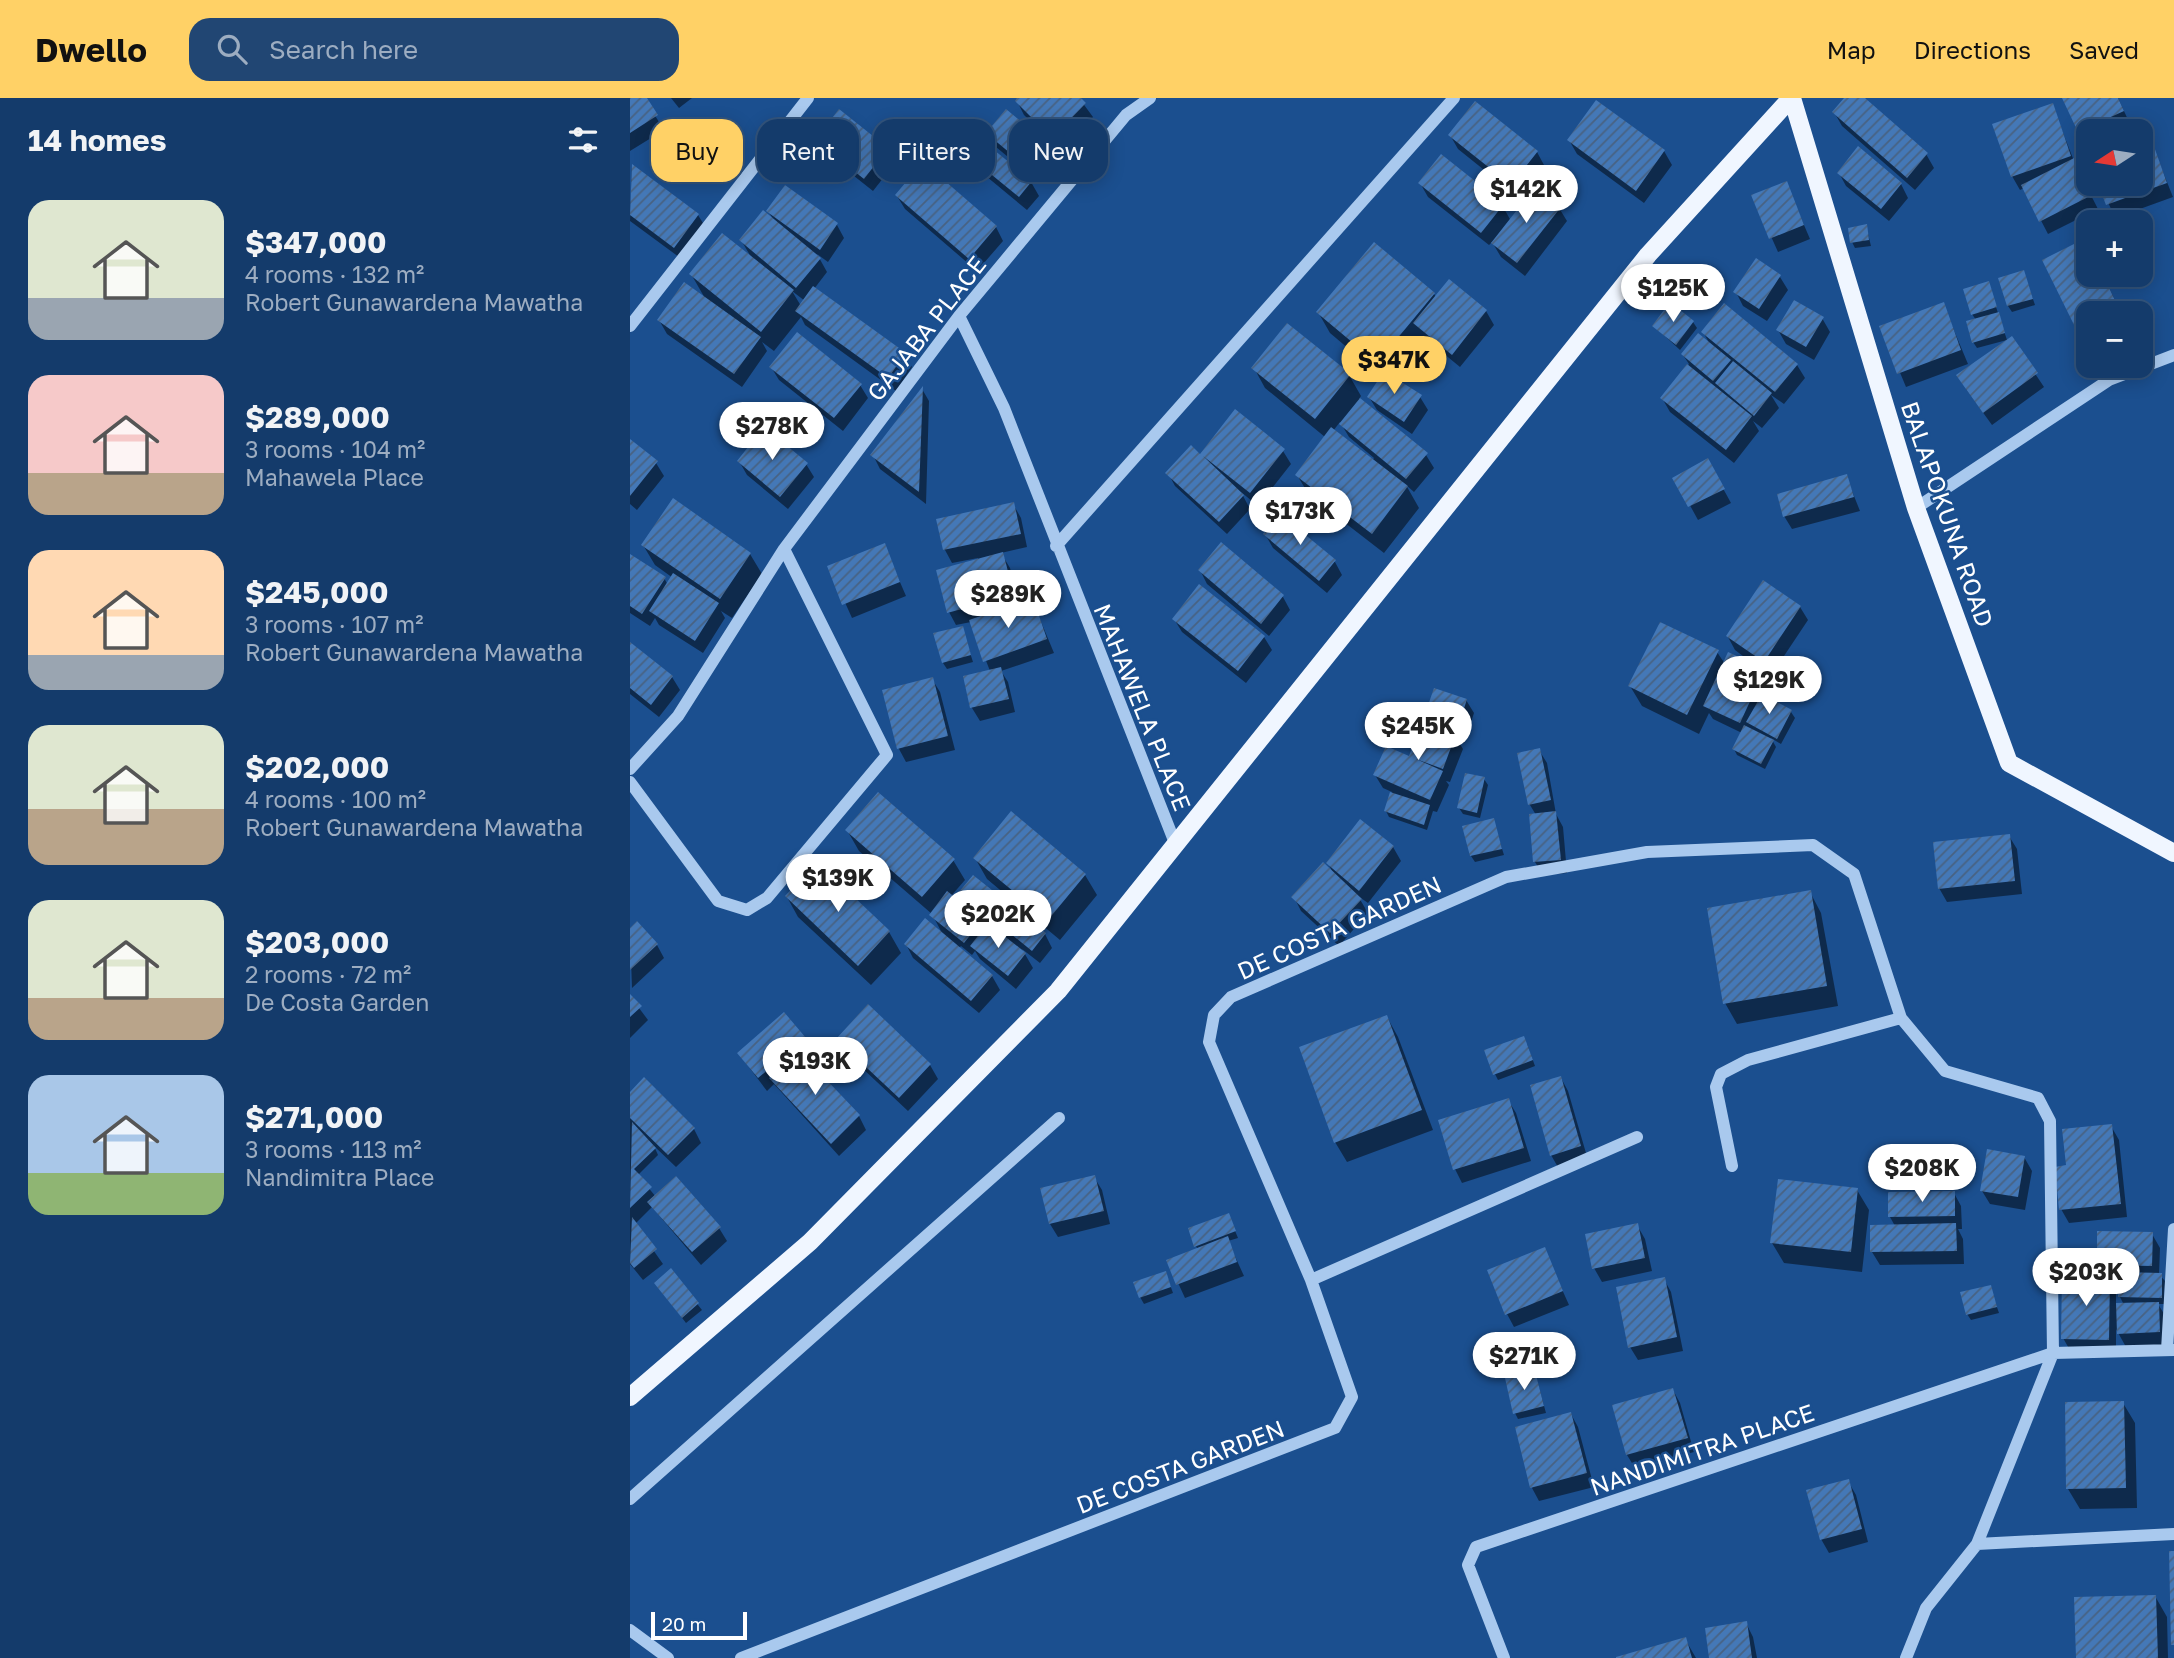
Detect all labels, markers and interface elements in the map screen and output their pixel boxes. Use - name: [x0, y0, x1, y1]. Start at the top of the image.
- search box: [189, 18, 679, 81]
- text: Dwello: [35, 30, 147, 69]
- icon: search: [213, 30, 251, 68]
- text: Search here: [269, 34, 418, 65]
- text: Map: [1827, 35, 1876, 64]
- text: Directions: [1914, 35, 2031, 64]
- text: Saved: [2069, 35, 2139, 64]
- chip: Buy: [651, 119, 743, 182]
- chip: Rent: [757, 119, 859, 182]
- chip: Filters: [873, 119, 995, 182]
- chip: New: [1009, 119, 1108, 182]
- north arrow: [2076, 119, 2152, 196]
- map controls: [2076, 119, 2153, 378]
- icon: filters: [564, 121, 602, 159]
- text: 14 homes: [28, 122, 167, 158]
- pin: $142K: [1477, 166, 1575, 225]
- text: $142K: [1490, 174, 1562, 202]
- button: +: [2076, 210, 2153, 287]
- text: $347,000: [245, 224, 387, 260]
- icon: home: [84, 228, 168, 312]
- street label: GAJABA PLACE: [860, 250, 992, 406]
- text: 4 rooms · 132 m²: [245, 260, 424, 288]
- pin: $125K: [1624, 264, 1722, 324]
- text: $125K: [1637, 273, 1709, 301]
- text: Robert Gunawardena Mawatha: [245, 288, 583, 316]
- button: −: [2076, 301, 2153, 378]
- pin: $347K: [1345, 336, 1443, 396]
- text: $347K: [1357, 345, 1431, 373]
- street label: BALAPOKUNA ROAD: [1896, 397, 2000, 631]
- text: $289,000: [245, 399, 390, 435]
- pin: $278K: [723, 402, 821, 462]
- icon: home: [84, 403, 168, 487]
- text: $278K: [735, 411, 809, 439]
- text: 3 rooms · 104 m²: [245, 435, 425, 463]
- text: Mahawela Place: [245, 463, 424, 491]
- pin: $173K: [1251, 488, 1349, 547]
- text: $173K: [1265, 496, 1335, 524]
- pin: $289K: [959, 570, 1057, 630]
- text: $245,000: [245, 574, 389, 610]
- icon: home: [84, 578, 168, 662]
- text: $289K: [970, 579, 1046, 607]
- street label: MAHAWELA PLACE: [1088, 599, 1198, 815]
- text: 3 rooms · 107 m²: [245, 610, 423, 638]
- text: Robert Gunawardena Mawatha: [245, 638, 583, 666]
- pin: $129K: [1720, 656, 1818, 716]
- text: $129K: [1733, 665, 1805, 693]
- pin: $245K: [1369, 702, 1467, 762]
- text: $245K: [1381, 711, 1455, 739]
- text: $202,000: [245, 749, 389, 785]
- icon: home: [84, 753, 168, 837]
- text: 4 rooms · 100 m²: [245, 785, 426, 813]
- text: Robert Gunawardena Mawatha: [245, 813, 583, 841]
- pin: $139K: [789, 854, 887, 914]
- text: $139K: [802, 863, 874, 891]
- street label: DE COSTA GARDEN: [1233, 869, 1445, 985]
- pin: $202K: [949, 890, 1047, 950]
- text: $202K: [960, 899, 1036, 927]
- text: $203,000: [245, 924, 389, 960]
- icon: home: [84, 928, 168, 1012]
- text: 2 rooms · 72 m²: [245, 960, 411, 988]
- text: De Costa Garden: [245, 988, 429, 1016]
- pin: $193K: [766, 1038, 864, 1097]
- text: $193K: [779, 1046, 851, 1074]
- text: $271,000: [245, 1099, 383, 1135]
- icon: home: [84, 1103, 168, 1187]
- text: 3 rooms · 113 m²: [245, 1135, 422, 1163]
- pin: $208K: [1873, 1144, 1971, 1204]
- text: $208K: [1884, 1153, 1960, 1181]
- text: Nandimitra Place: [245, 1163, 434, 1191]
- pin: $203K: [2037, 1248, 2135, 1308]
- text: $203K: [2048, 1257, 2124, 1285]
- pin: $271K: [1475, 1332, 1573, 1392]
- text: $271K: [1489, 1341, 1559, 1369]
- street label: NANDIMITRA PLACE: [1586, 1397, 1818, 1501]
- street label: DE COSTA GARDEN: [1072, 1413, 1288, 1519]
- scale bar: [651, 1609, 747, 1641]
- text: 20 m: [662, 1612, 706, 1635]

